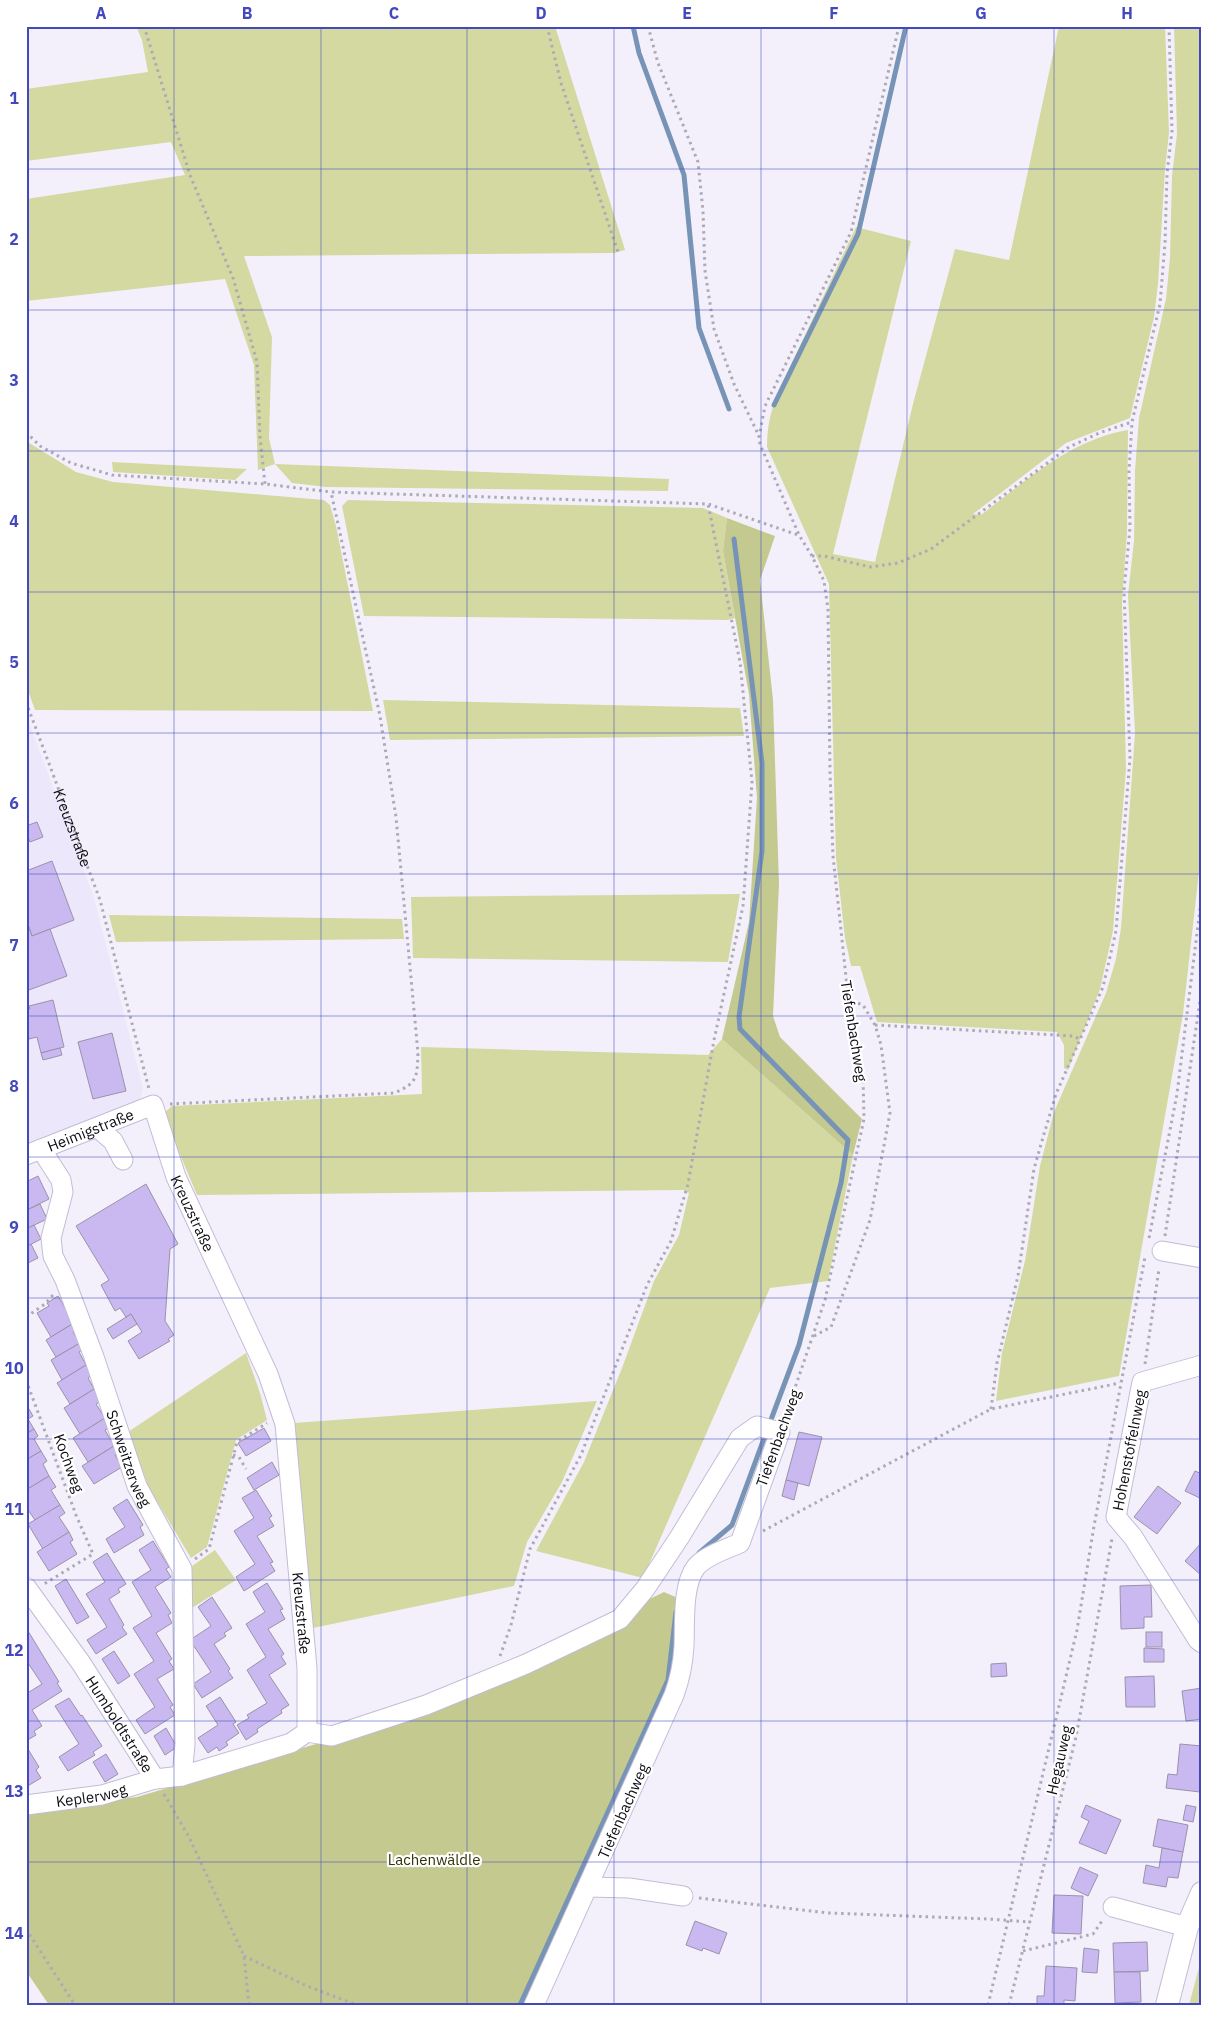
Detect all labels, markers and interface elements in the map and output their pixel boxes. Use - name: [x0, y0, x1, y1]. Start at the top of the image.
- text: A: [96, 3, 107, 23]
- text: B: [242, 3, 253, 23]
- text: C: [389, 3, 399, 23]
- text: D: [535, 3, 547, 23]
- text: E: [682, 3, 692, 23]
- text: F: [829, 3, 839, 23]
- text: G: [975, 3, 987, 23]
- text: H: [1121, 3, 1133, 23]
- text: 1: [9, 88, 19, 108]
- text: 2: [9, 229, 19, 249]
- text: 3: [9, 370, 19, 390]
- text: 4: [9, 511, 19, 531]
- text: 5: [9, 652, 19, 672]
- street label: Kreuzstraße: [50, 786, 96, 869]
- text: 6: [9, 793, 19, 813]
- text: 7: [9, 935, 19, 955]
- street label: Tiefenbachweg: [837, 979, 871, 1083]
- text: 8: [9, 1076, 19, 1096]
- street label: Heimigstraße: [44, 1104, 136, 1155]
- street label: Kreuzstraße: [167, 1172, 219, 1255]
- text: 9: [9, 1217, 19, 1237]
- text: 10: [4, 1358, 24, 1378]
- street label: Tiefenbachweg: [752, 1387, 804, 1489]
- street label: Hohenstoffelnweg: [1108, 1388, 1150, 1512]
- street label: Schweitzerweg: [103, 1407, 156, 1510]
- street label: Kochweg: [50, 1431, 88, 1495]
- text: 11: [4, 1499, 24, 1519]
- street label: Kreuzstraße: [289, 1571, 315, 1655]
- text: 12: [4, 1640, 24, 1660]
- street label: Humboldtstraße: [82, 1672, 158, 1776]
- street label: Hegauweg: [1042, 1723, 1076, 1797]
- street label: Tiefenbachweg: [593, 1760, 653, 1862]
- street label: Keplerweg: [55, 1779, 129, 1810]
- text: 13: [4, 1781, 24, 1801]
- park label: Lachenwäldle: [388, 1850, 480, 1869]
- text: 14: [4, 1923, 24, 1943]

